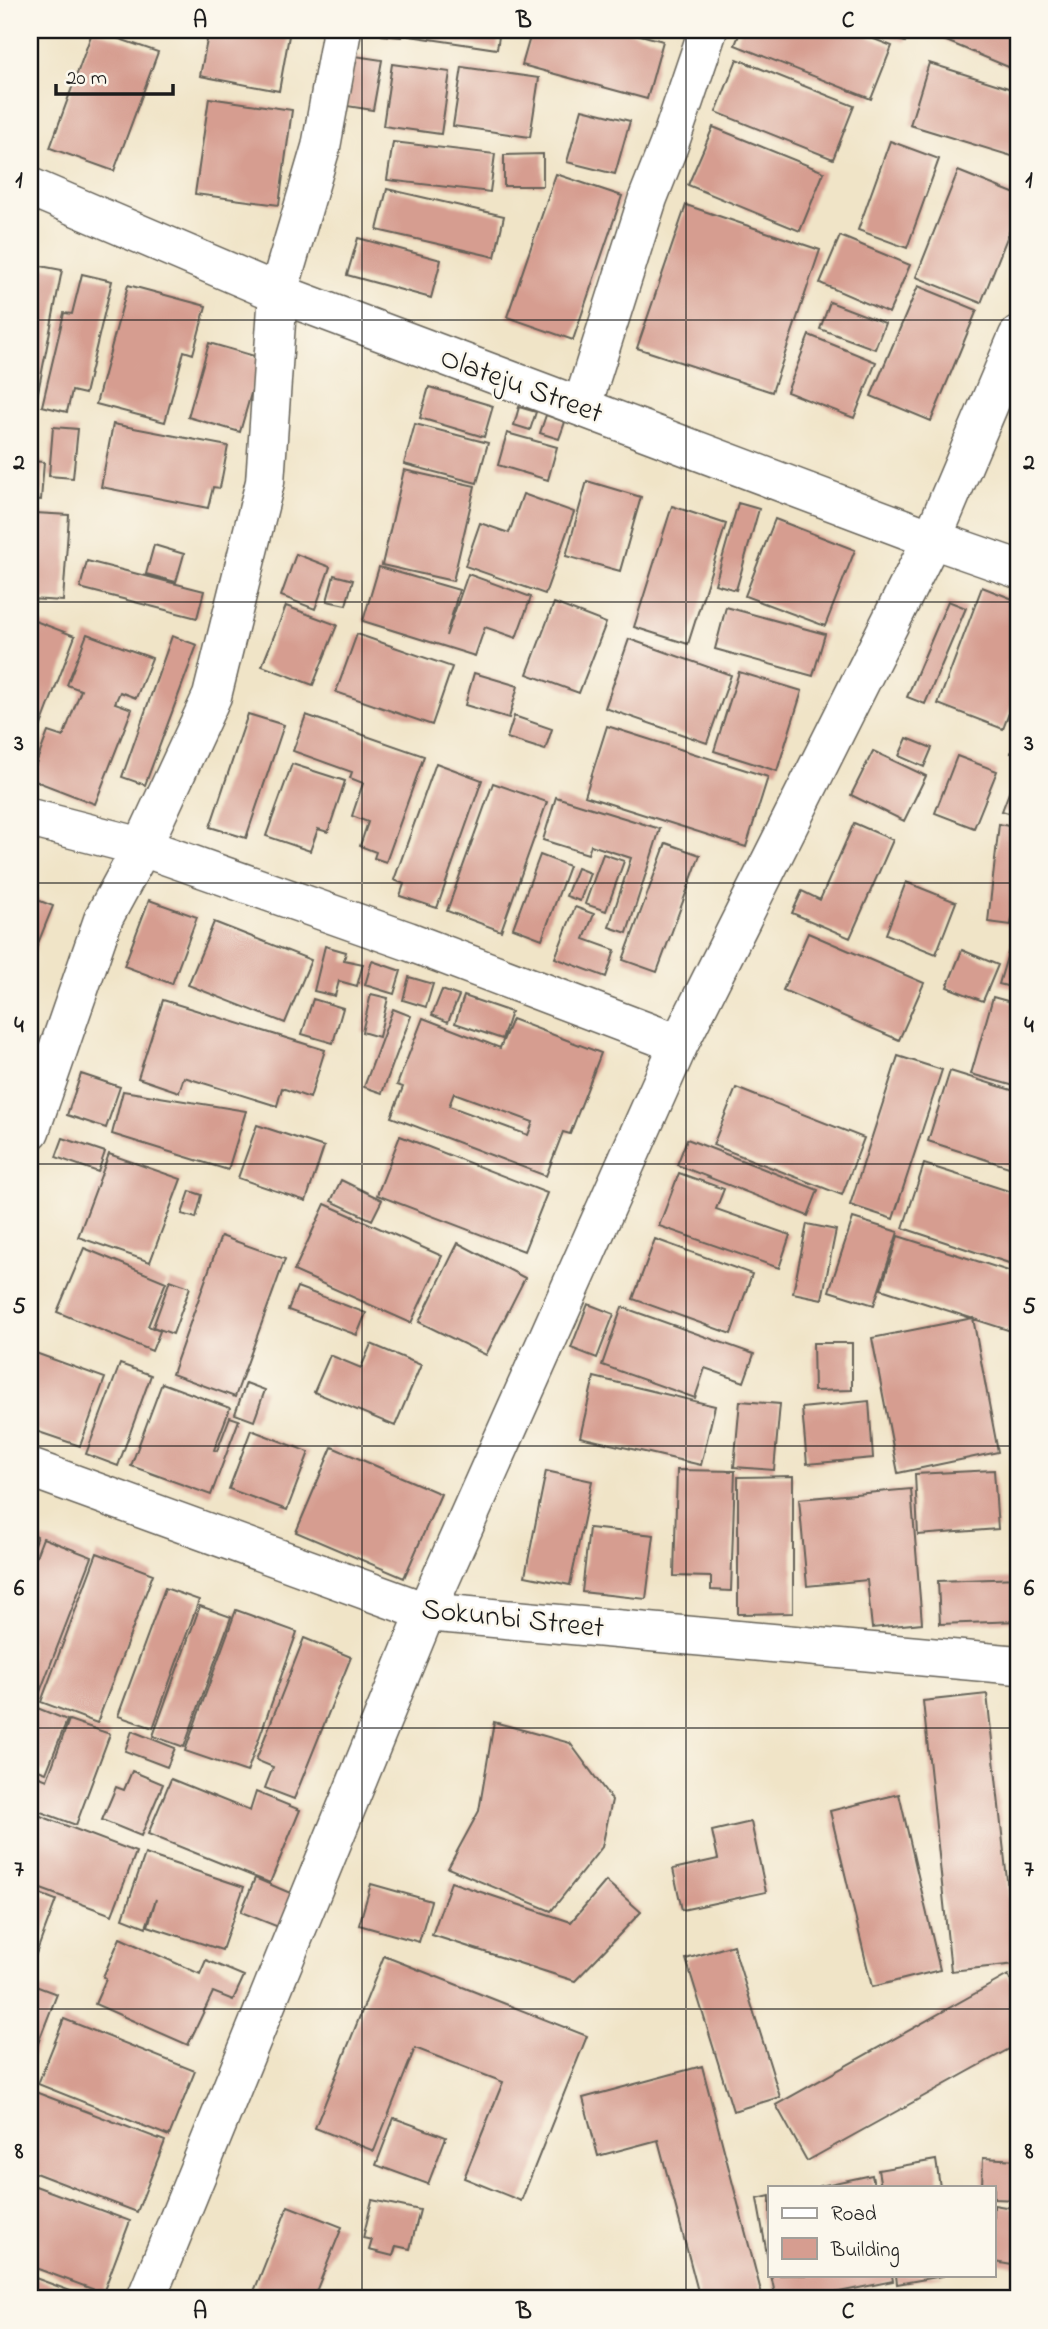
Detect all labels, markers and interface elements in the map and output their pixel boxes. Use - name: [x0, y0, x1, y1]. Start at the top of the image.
- text: A: [193, 5, 207, 38]
- text: B: [515, 5, 532, 38]
- text: C: [842, 5, 855, 38]
- scale bar: [56, 52, 173, 96]
- text: 20 m: [66, 64, 107, 94]
- text: 1: [15, 165, 23, 198]
- text: 1: [1025, 165, 1033, 198]
- street label: Olateju Street: [433, 337, 609, 437]
- text: 2: [12, 447, 25, 480]
- text: 2: [1022, 447, 1035, 480]
- text: 3: [13, 728, 24, 761]
- text: 3: [1023, 728, 1034, 761]
- text: 4: [14, 1010, 24, 1043]
- text: 4: [1024, 1010, 1034, 1043]
- text: 5: [12, 1291, 26, 1324]
- text: 5: [1022, 1291, 1036, 1324]
- text: 6: [14, 1573, 25, 1606]
- text: 6: [1024, 1573, 1035, 1606]
- street label: Sokunbi Street: [419, 1589, 606, 1651]
- text: 7: [14, 1854, 24, 1887]
- text: 7: [1024, 1854, 1034, 1887]
- text: 8: [14, 2136, 24, 2169]
- text: 8: [1024, 2136, 1034, 2169]
- legend: [768, 2186, 996, 2276]
- text: Road: [831, 2200, 877, 2230]
- text: Building: [830, 2236, 900, 2268]
- text: A: [193, 2296, 207, 2329]
- text: B: [515, 2296, 532, 2329]
- text: C: [842, 2296, 855, 2329]

